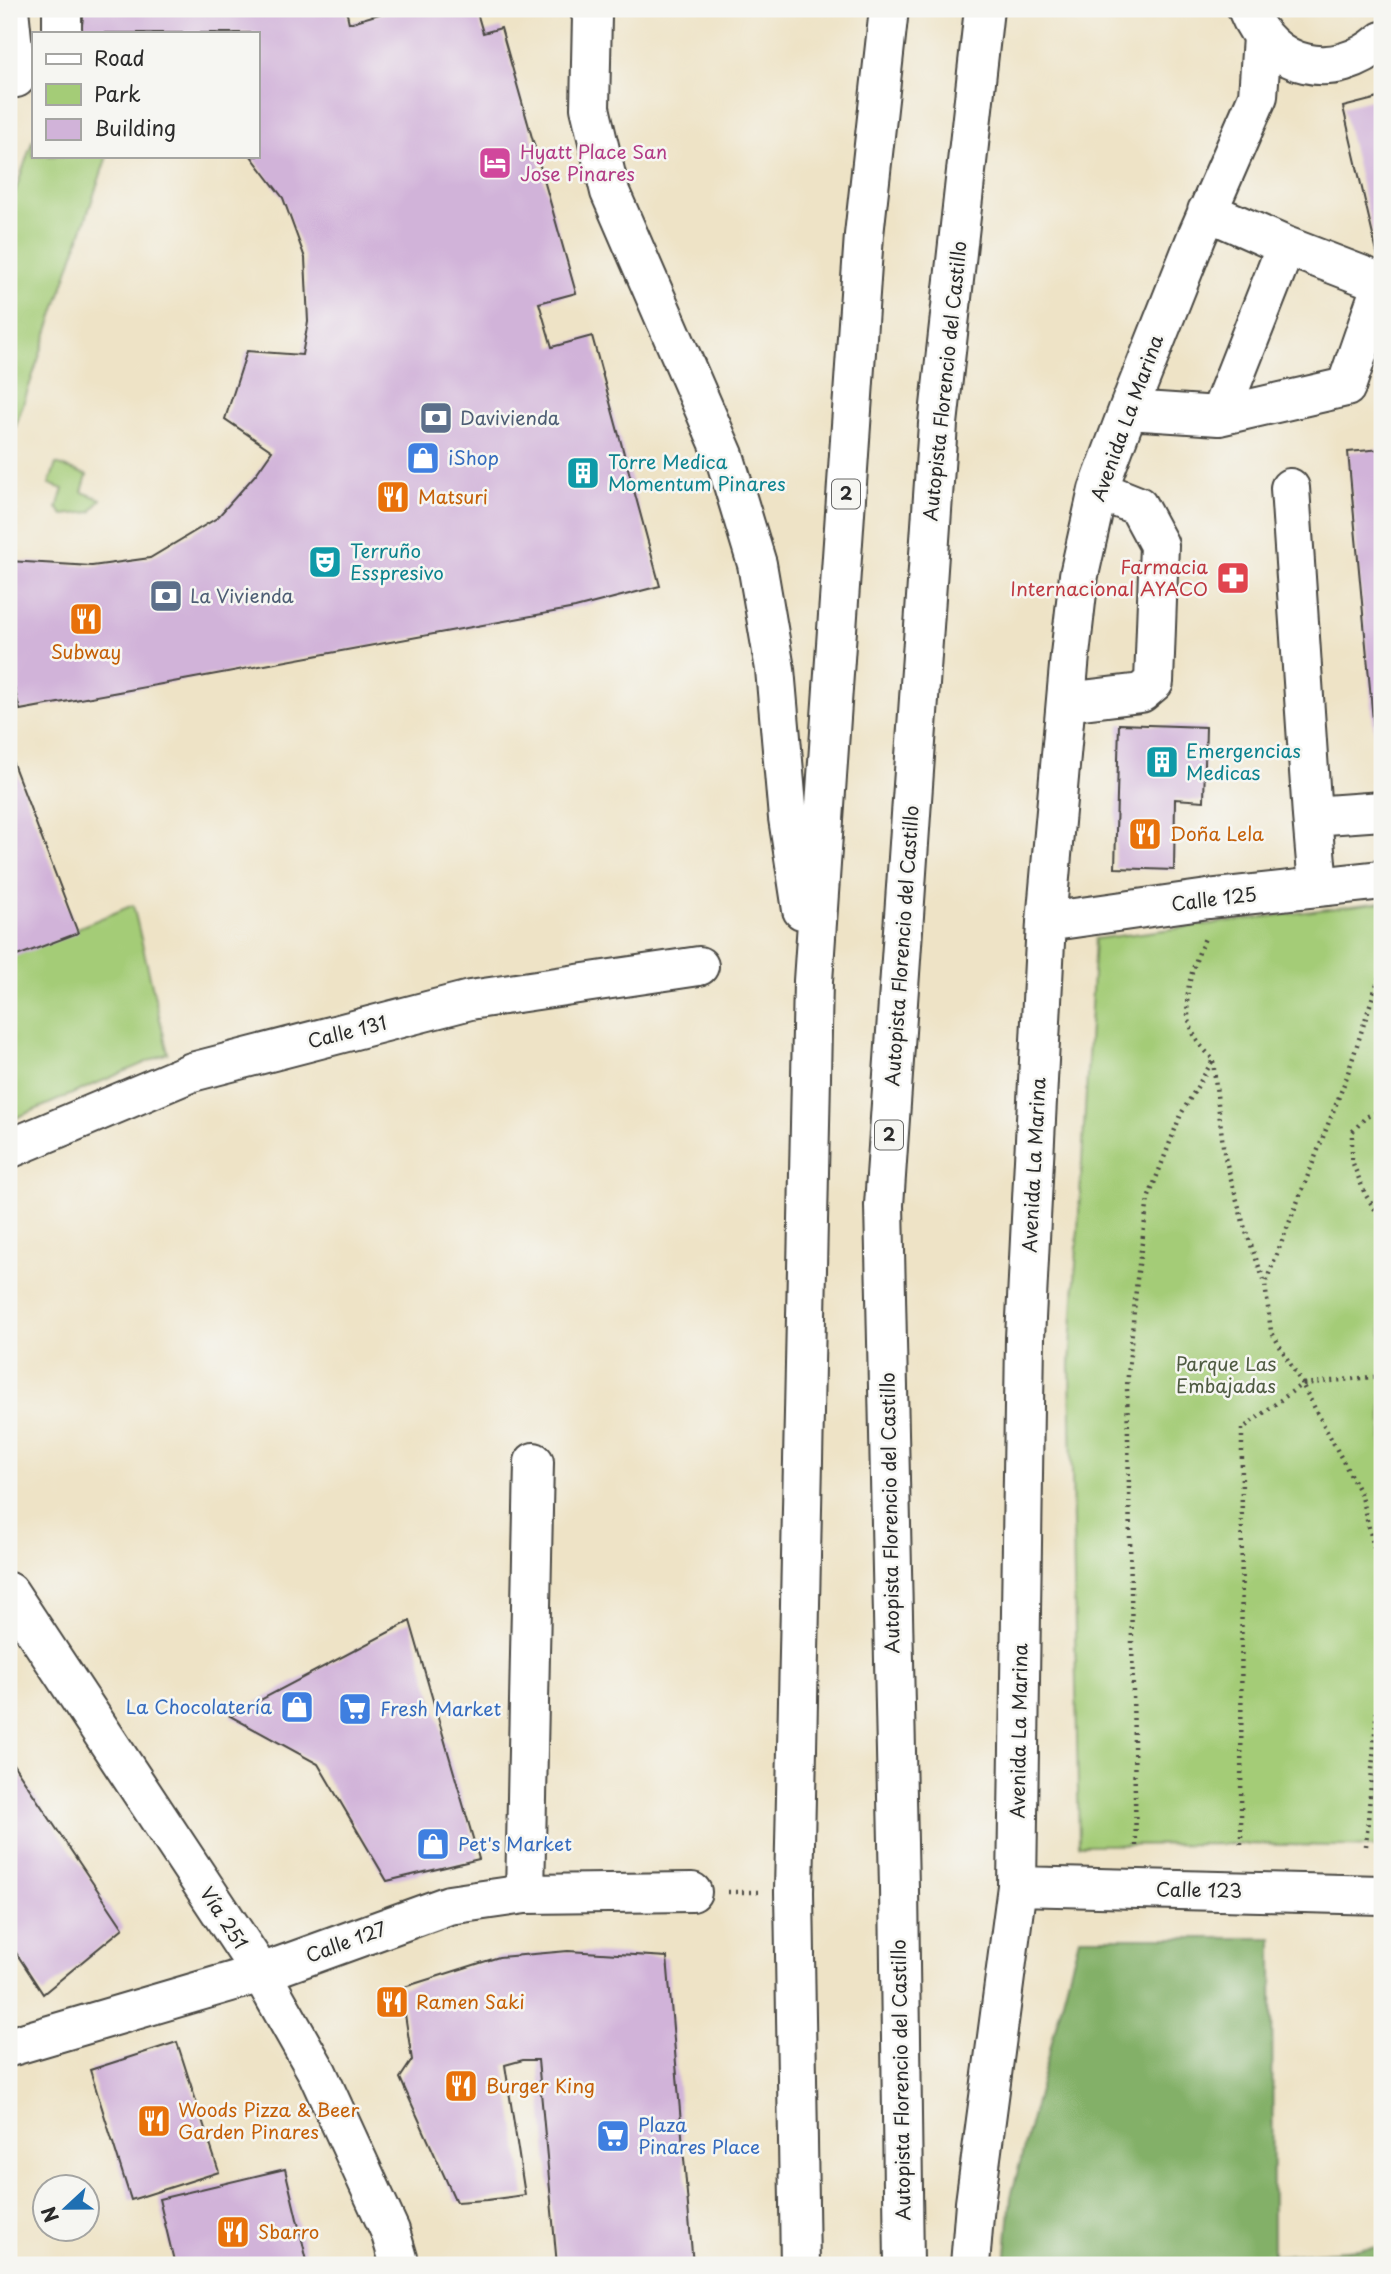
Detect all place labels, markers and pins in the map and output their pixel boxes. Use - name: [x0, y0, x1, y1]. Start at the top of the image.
- place label: Hyatt Place San Jose Pinares: [520, 137, 668, 187]
- hotel icon: Hyatt Place San Jose Pinares: [476, 144, 514, 182]
- bank icon: Davivienda: [417, 399, 455, 437]
- place label: Davivienda: [460, 403, 560, 431]
- shop icon: iShop: [404, 439, 442, 477]
- place label: iShop: [448, 443, 499, 471]
- place label: Torre Medica Momentum Pinares: [608, 447, 786, 497]
- building icon: Torre Medica Momentum Pinares: [564, 454, 602, 492]
- restaurant icon: Matsuri: [374, 478, 412, 516]
- place label: Matsuri: [418, 482, 488, 510]
- place label: Terruño Esspresivo: [350, 536, 444, 586]
- theatre icon: Terruño Esspresivo: [306, 543, 344, 581]
- place label: Farmacia Internacional AYACO: [1010, 552, 1208, 602]
- pharmacy icon: Farmacia Internacional AYACO: [1214, 559, 1252, 597]
- bank icon: La Vivienda: [147, 577, 185, 615]
- place label: La Vivienda: [190, 581, 295, 609]
- restaurant icon: Subway: [67, 600, 105, 638]
- place label: Subway: [51, 637, 121, 665]
- place label: Emergencias Medicas: [1186, 736, 1301, 786]
- building icon: Emergencias Medicas: [1143, 743, 1181, 781]
- restaurant icon: Doña Lela: [1126, 815, 1164, 853]
- place label: Doña Lela: [1170, 819, 1264, 847]
- shop icon: La Chocolatería: [278, 1688, 316, 1726]
- supermarket icon: Fresh Market: [336, 1690, 374, 1728]
- place label: La Chocolatería: [126, 1692, 272, 1720]
- place label: Fresh Market: [380, 1694, 502, 1722]
- shop icon: Pet's Market: [414, 1825, 452, 1863]
- place label: Pet's Market: [458, 1829, 572, 1857]
- restaurant icon: Ramen Saki: [373, 1983, 411, 2021]
- place label: Ramen Saki: [416, 1987, 525, 2015]
- restaurant icon: Burger King: [442, 2067, 480, 2105]
- place label: Burger King: [486, 2071, 595, 2099]
- place label: Woods Pizza & Beer Garden Pinares: [178, 2095, 360, 2145]
- restaurant icon: Woods Pizza & Beer Garden Pinares: [135, 2102, 173, 2140]
- place label: Plaza Pinares Place: [638, 2110, 760, 2160]
- supermarket icon: Plaza Pinares Place: [594, 2117, 632, 2155]
- restaurant icon: Sbarro: [214, 2213, 252, 2251]
- place label: Sbarro: [258, 2217, 319, 2245]

